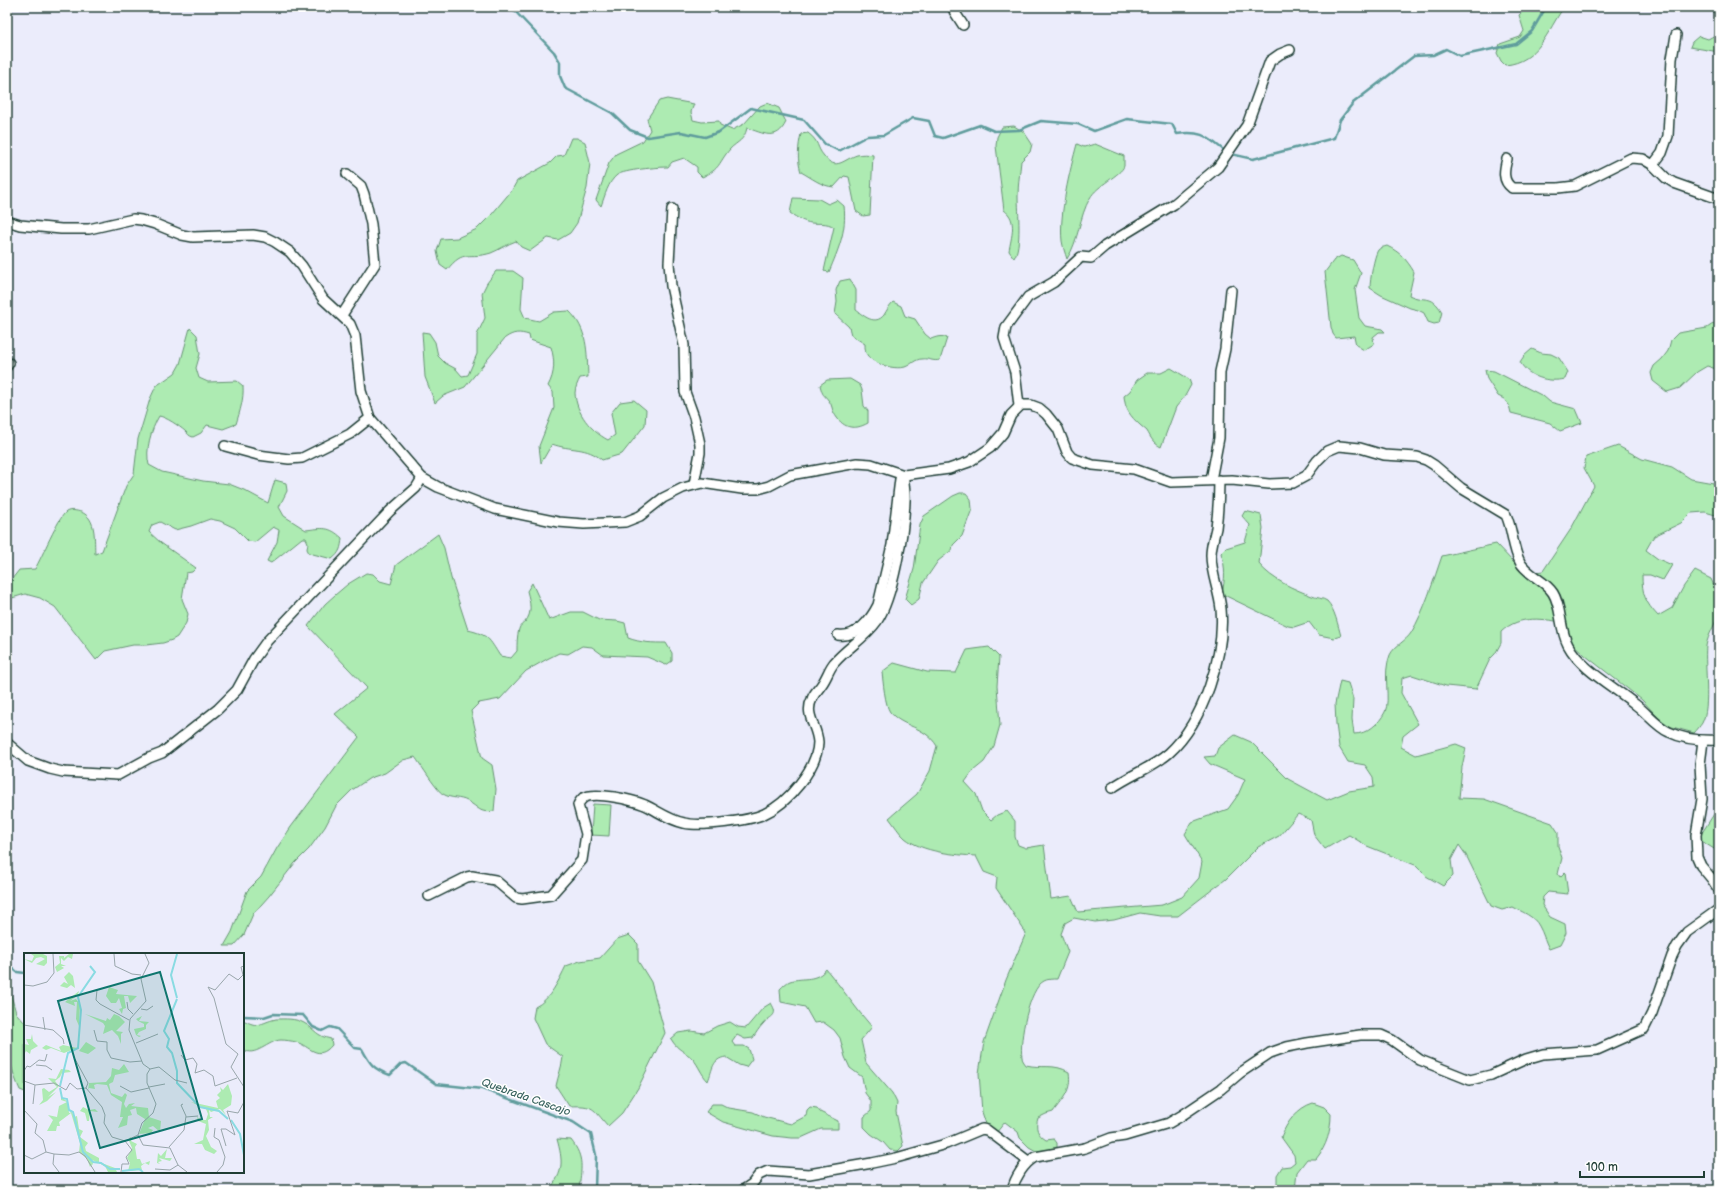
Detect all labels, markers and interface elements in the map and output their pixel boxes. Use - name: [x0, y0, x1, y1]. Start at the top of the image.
- inset map: [24, 953, 244, 1173]
- water label: Quebrada Cascajo: [480, 1076, 573, 1119]
- scale bar: [1580, 1153, 1704, 1179]
- text: 100 m: [1586, 1160, 1618, 1175]

